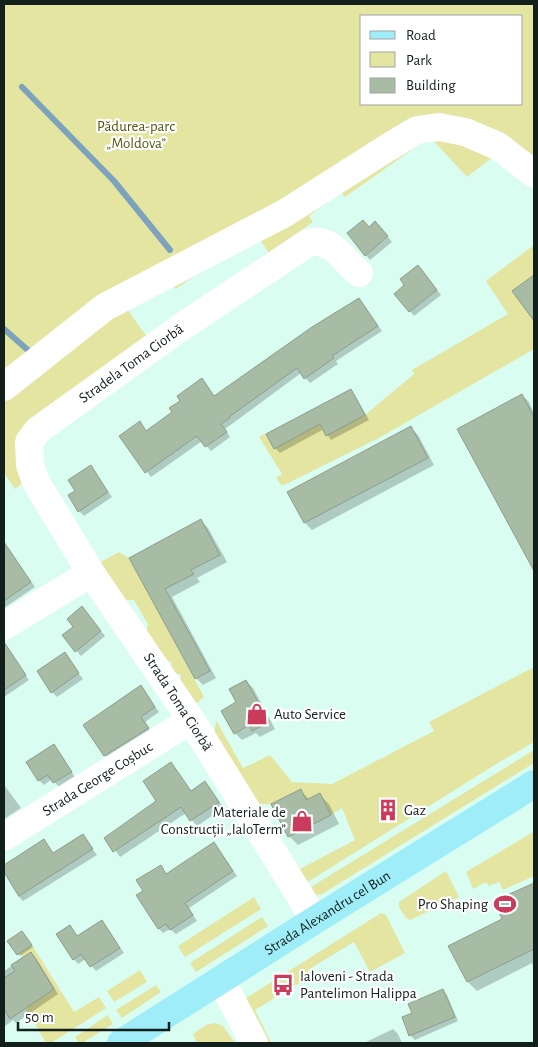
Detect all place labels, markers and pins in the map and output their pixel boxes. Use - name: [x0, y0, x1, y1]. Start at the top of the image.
- shop icon: Auto Service: [244, 701, 270, 727]
- place label: Auto Service: [274, 707, 346, 722]
- building icon: Gaz: [375, 797, 401, 823]
- place label: Gaz: [404, 803, 426, 818]
- place label: Materiale de Construcții „IaloTerm”: [161, 805, 286, 838]
- shop icon: Materiale de Construcții „IaloTerm”: [289, 808, 315, 834]
- sports icon: Pro Shaping: [492, 891, 518, 917]
- place label: Pro Shaping: [418, 897, 489, 912]
- place label: Ialoveni - Strada Pantelimon Halippa: [300, 969, 417, 1001]
- bus stop icon: Ialoveni - Strada Pantelimon Halippa: [270, 972, 296, 998]

